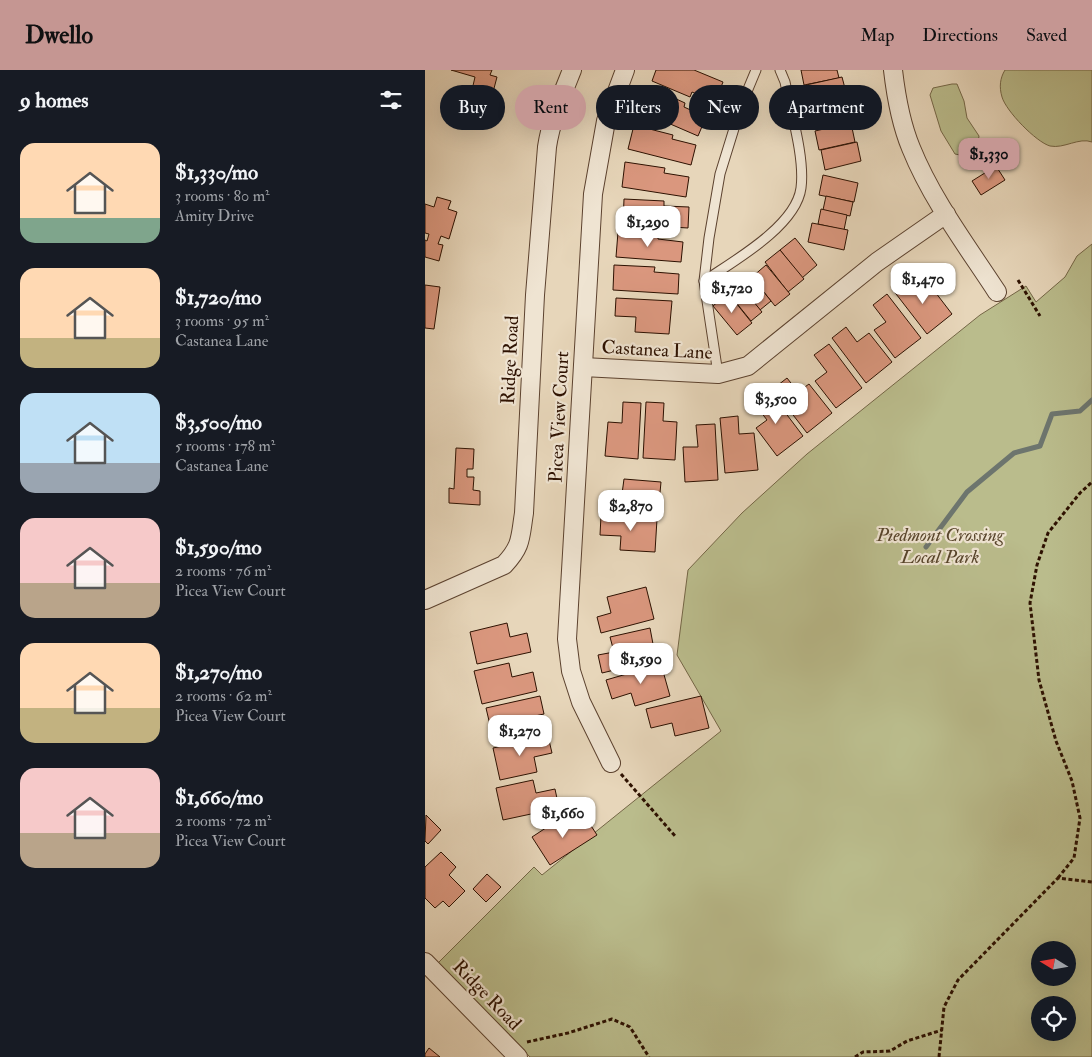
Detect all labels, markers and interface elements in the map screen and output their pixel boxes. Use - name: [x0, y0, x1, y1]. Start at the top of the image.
- text: Dwello: [25, 20, 93, 51]
- text: Map: [861, 24, 894, 47]
- text: Directions: [922, 24, 998, 47]
- text: Saved: [1026, 24, 1067, 47]
- chip: Buy: [440, 85, 505, 130]
- chip: Rent: [515, 85, 586, 130]
- chip: Filters: [596, 85, 679, 130]
- chip: New: [689, 85, 759, 130]
- chip: Apartment: [769, 85, 882, 130]
- icon: filters: [377, 86, 405, 114]
- text: 9 homes: [20, 87, 89, 114]
- pin: $1,330: [948, 138, 1030, 180]
- text: $1,330: [969, 144, 1009, 164]
- text: $1,330/mo: [175, 159, 258, 186]
- icon: home: [60, 163, 120, 223]
- text: 3 rooms · 80 m²: [175, 186, 270, 206]
- text: Amity Drive: [175, 206, 254, 226]
- pin: $1,290: [607, 206, 689, 248]
- text: $1,290: [626, 212, 670, 232]
- pin: $1,470: [882, 262, 964, 305]
- text: $1,470: [902, 269, 944, 289]
- pin: $1,720: [691, 272, 773, 314]
- text: $1,720: [711, 278, 753, 298]
- text: $1,720/mo: [175, 284, 261, 311]
- icon: home: [60, 288, 120, 348]
- text: 3 rooms · 95 m²: [175, 311, 269, 331]
- street label: Ridge Road: [496, 314, 524, 405]
- text: Castanea Lane: [175, 331, 268, 351]
- street label: Castanea Lane: [601, 335, 713, 365]
- street label: Picea View Court: [544, 351, 574, 483]
- pin: $3,500: [735, 382, 817, 425]
- text: $3,500: [755, 389, 797, 409]
- text: $3,500/mo: [175, 409, 262, 436]
- icon: home: [60, 413, 120, 473]
- text: 5 rooms · 178 m²: [175, 436, 275, 456]
- text: Castanea Lane: [175, 456, 268, 476]
- pin: $2,870: [590, 490, 672, 532]
- text: $2,870: [609, 496, 653, 516]
- park label: Piedmont Crossing Local Park: [875, 523, 1005, 569]
- text: $1,590/mo: [175, 534, 262, 561]
- icon: home: [60, 538, 120, 598]
- text: 2 rooms · 76 m²: [175, 561, 271, 581]
- text: Picea View Court: [175, 581, 286, 601]
- pin: $1,590: [600, 642, 682, 685]
- text: $1,590: [620, 649, 662, 669]
- text: $1,270/mo: [175, 659, 262, 686]
- icon: home: [60, 663, 120, 723]
- text: 2 rooms · 62 m²: [175, 686, 272, 706]
- text: Picea View Court: [175, 706, 286, 726]
- pin: $1,270: [479, 714, 561, 757]
- text: $1,270: [499, 721, 541, 741]
- text: $1,660/mo: [175, 784, 263, 811]
- icon: home: [60, 788, 120, 848]
- pin: $1,660: [522, 796, 604, 839]
- text: $1,660: [542, 803, 584, 823]
- text: 2 rooms · 72 m²: [175, 811, 271, 831]
- text: Picea View Court: [175, 831, 286, 851]
- north arrow: [1031, 941, 1076, 986]
- map controls: [1031, 941, 1076, 1041]
- street label: Ridge Road: [447, 955, 527, 1036]
- button: locate: [1031, 996, 1076, 1041]

